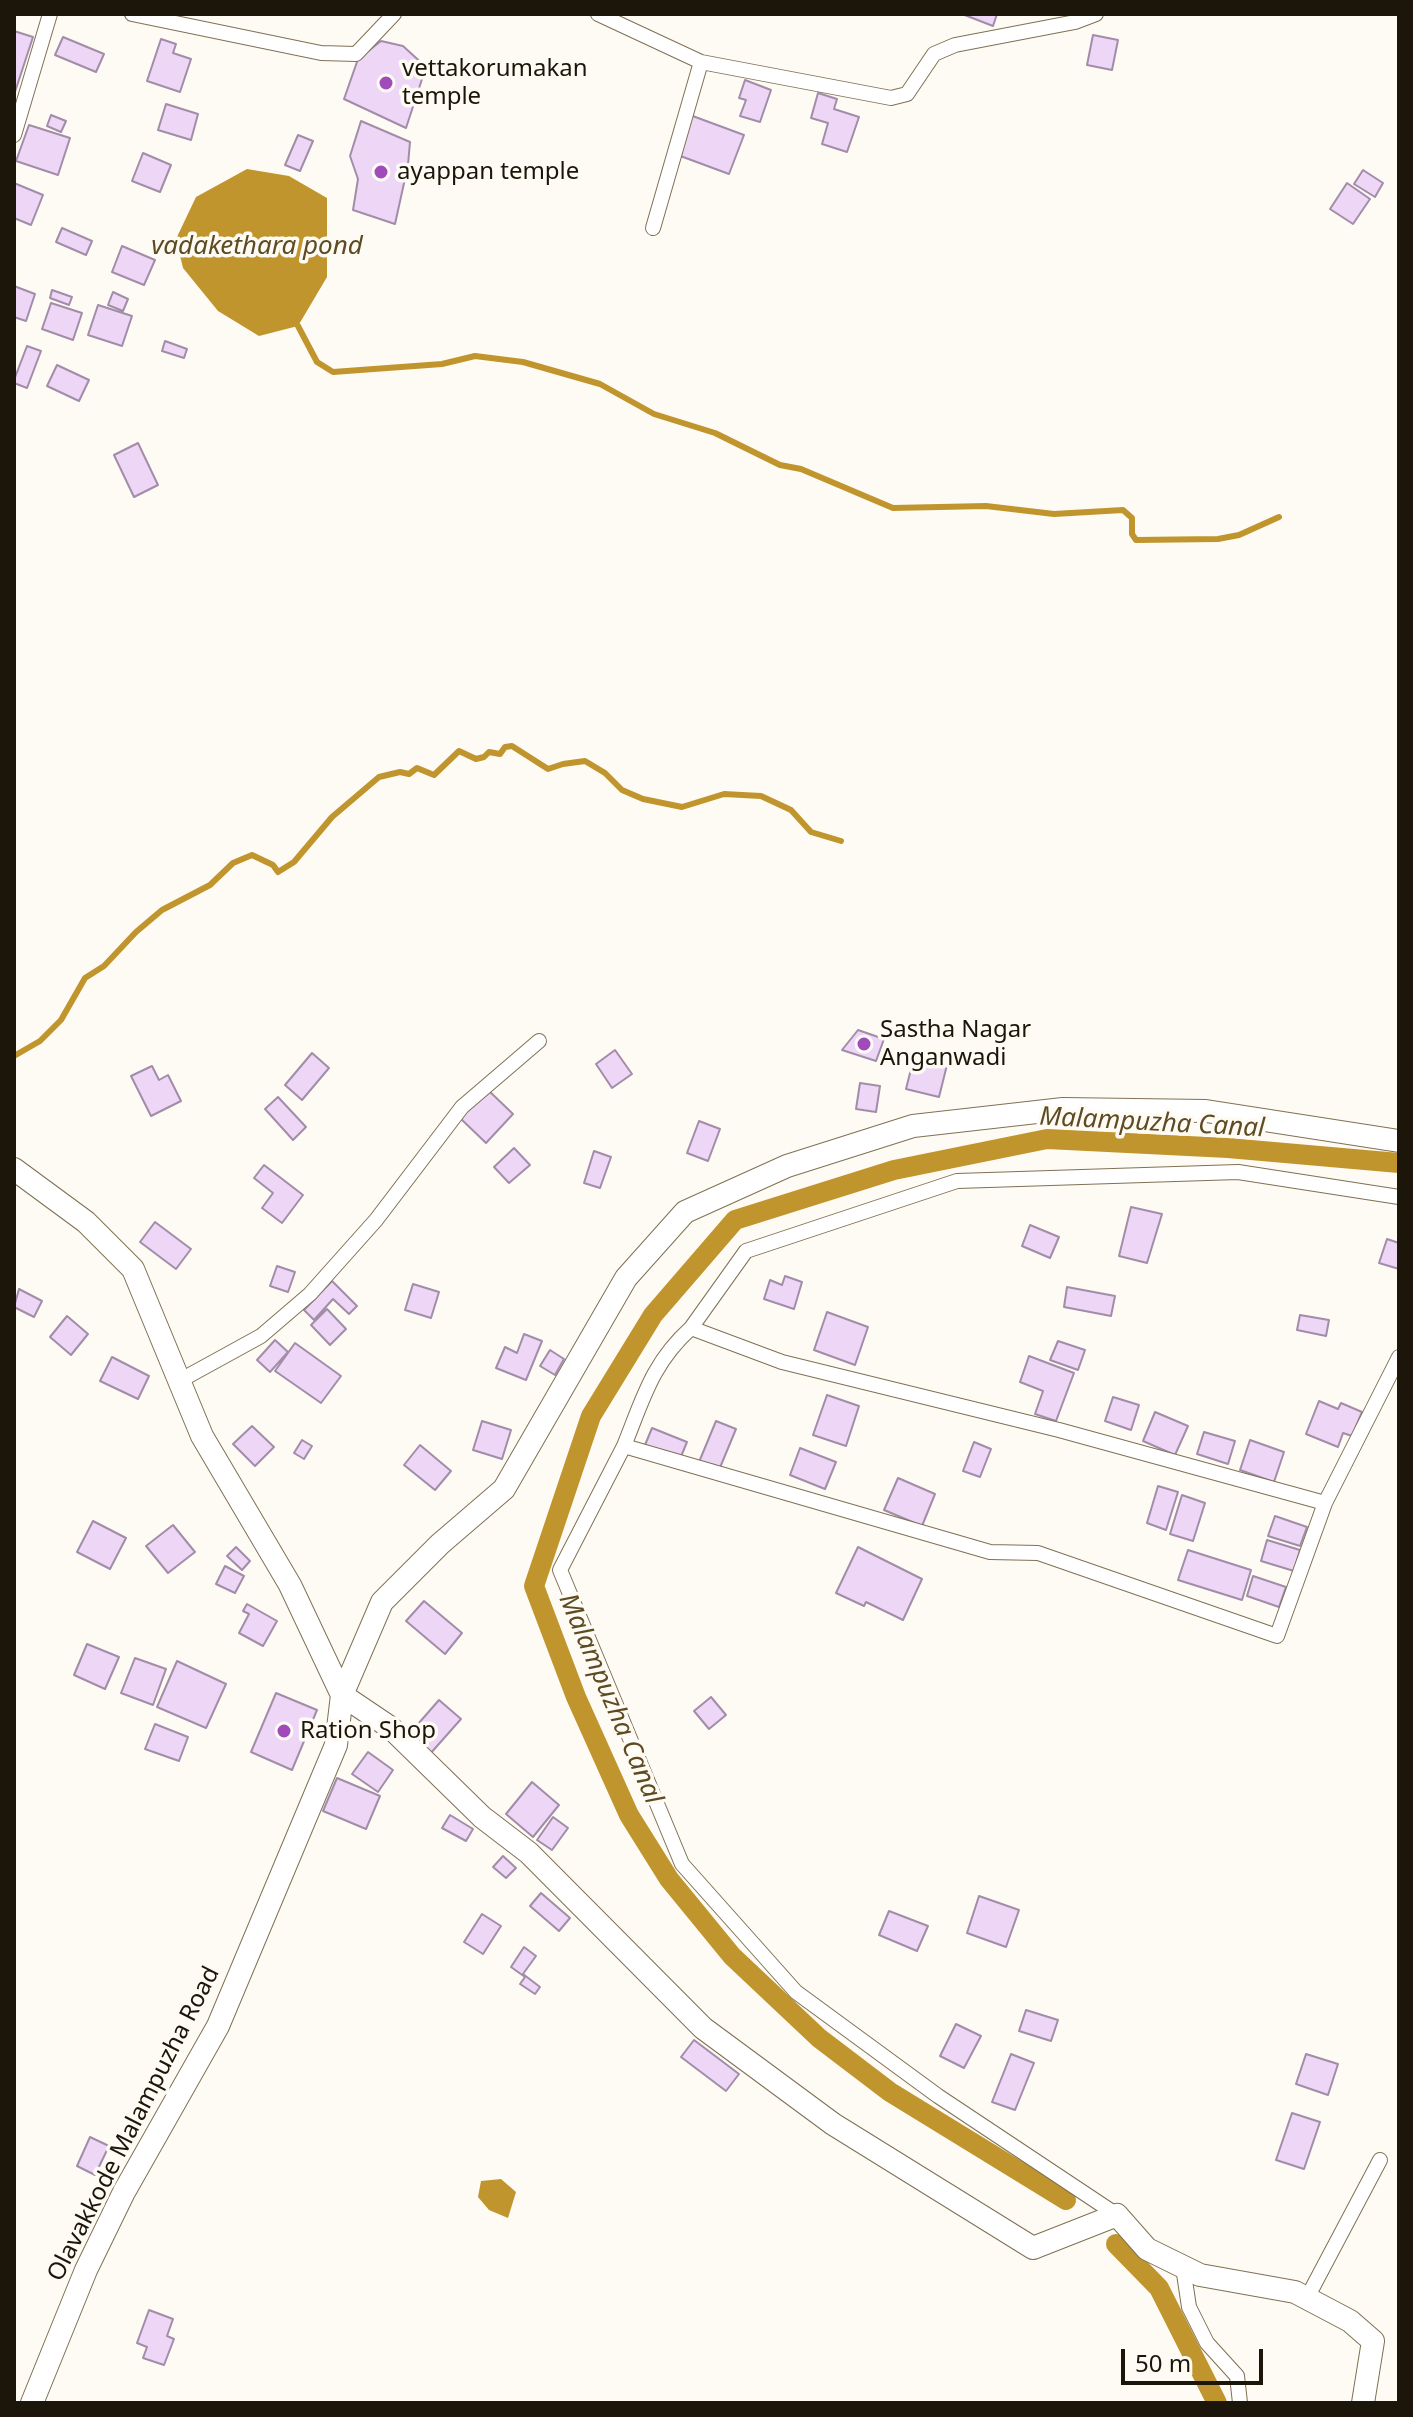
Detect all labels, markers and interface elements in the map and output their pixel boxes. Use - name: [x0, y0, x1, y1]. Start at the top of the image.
- place label: vettakorumakan temple: [402, 55, 588, 111]
- marker: vettakorumakan temple: [377, 74, 395, 92]
- place label: ayappan temple: [397, 158, 579, 186]
- marker: ayappan temple: [372, 163, 390, 181]
- water label: vadakethara pond: [151, 231, 363, 263]
- place label: Sastha Nagar Anganwadi: [880, 1016, 1031, 1072]
- marker: Sastha Nagar Anganwadi: [855, 1035, 873, 1053]
- water label: Malampuzha Canal: [1038, 1102, 1266, 1144]
- water label: Malampuzha Canal: [552, 1589, 668, 1809]
- place label: Ration Shop: [300, 1717, 436, 1745]
- marker: Ration Shop: [275, 1722, 293, 1740]
- street label: Olavakkode Malampuzha Road: [42, 1962, 226, 2286]
- scale bar: [1125, 2333, 1267, 2383]
- text: 50 m: [1135, 2346, 1191, 2379]

